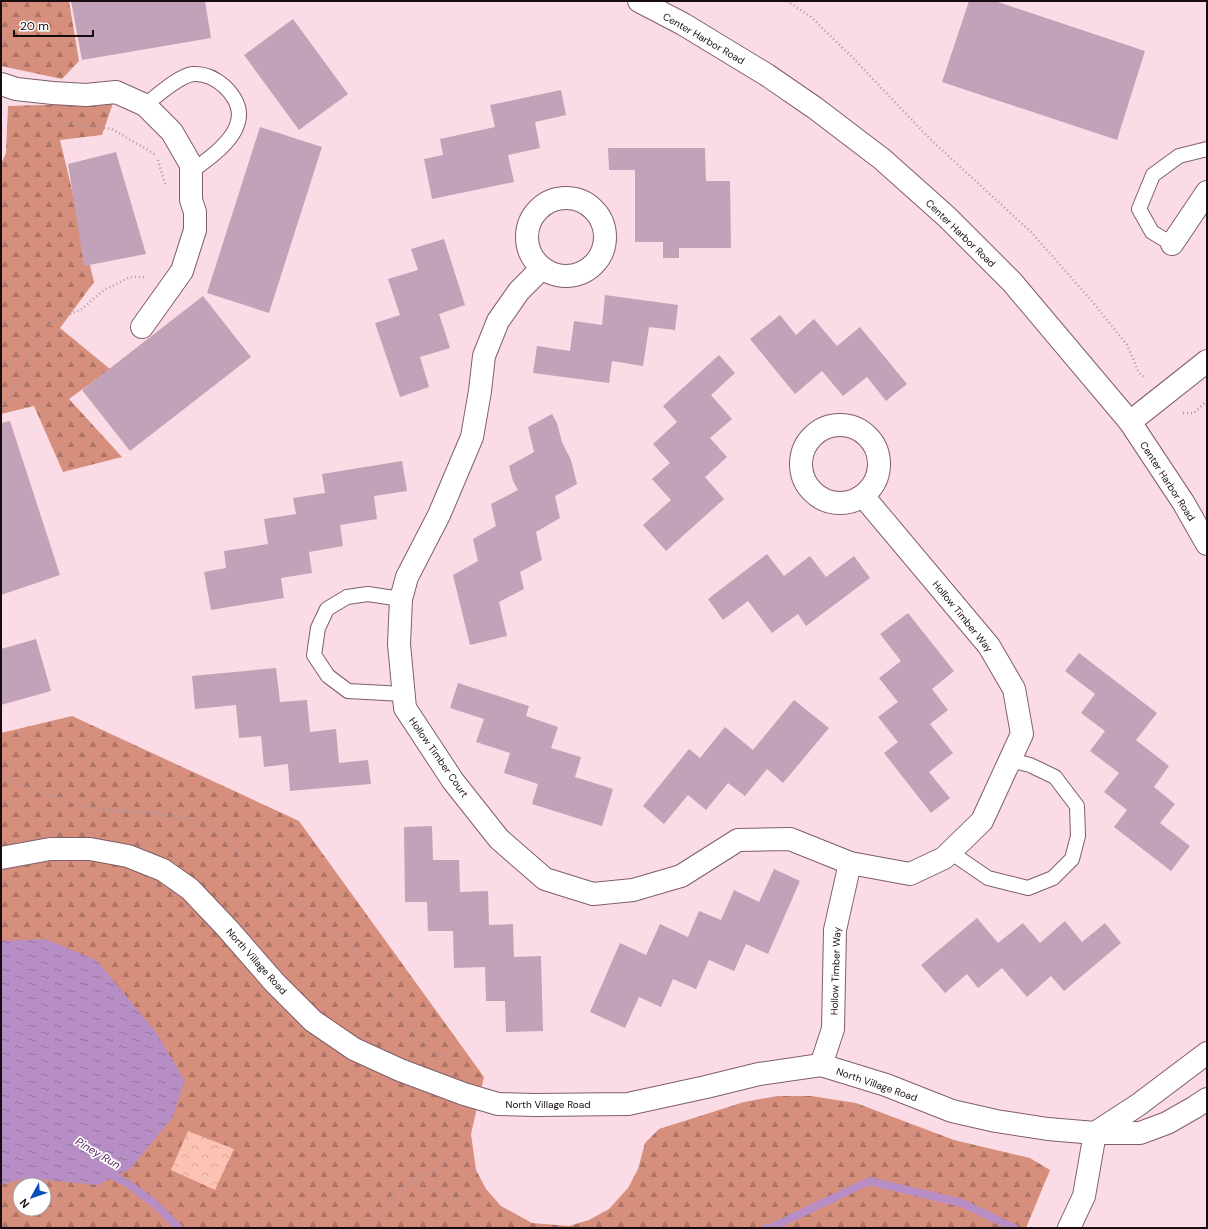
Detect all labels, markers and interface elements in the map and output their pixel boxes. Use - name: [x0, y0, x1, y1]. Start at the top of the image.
- street label: Center Harbor Road: [661, 10, 747, 67]
- scale bar: [14, 12, 93, 38]
- text: 20 m: [20, 18, 49, 34]
- street label: Center Harbor Road: [923, 197, 998, 270]
- street label: Center Harbor Road: [1137, 439, 1198, 523]
- street label: Hollow Timber Way: [930, 578, 996, 655]
- street label: Hollow Timber Court: [406, 715, 471, 800]
- street label: North Village Road: [223, 925, 290, 997]
- street label: Hollow Timber Way: [827, 926, 844, 1015]
- street label: North Village Road: [835, 1065, 919, 1104]
- street label: North Village Road: [506, 1098, 590, 1111]
- water label: Piney Run: [73, 1134, 123, 1172]
- north arrow: [12, 1177, 52, 1217]
- text: N: [16, 1196, 32, 1211]

